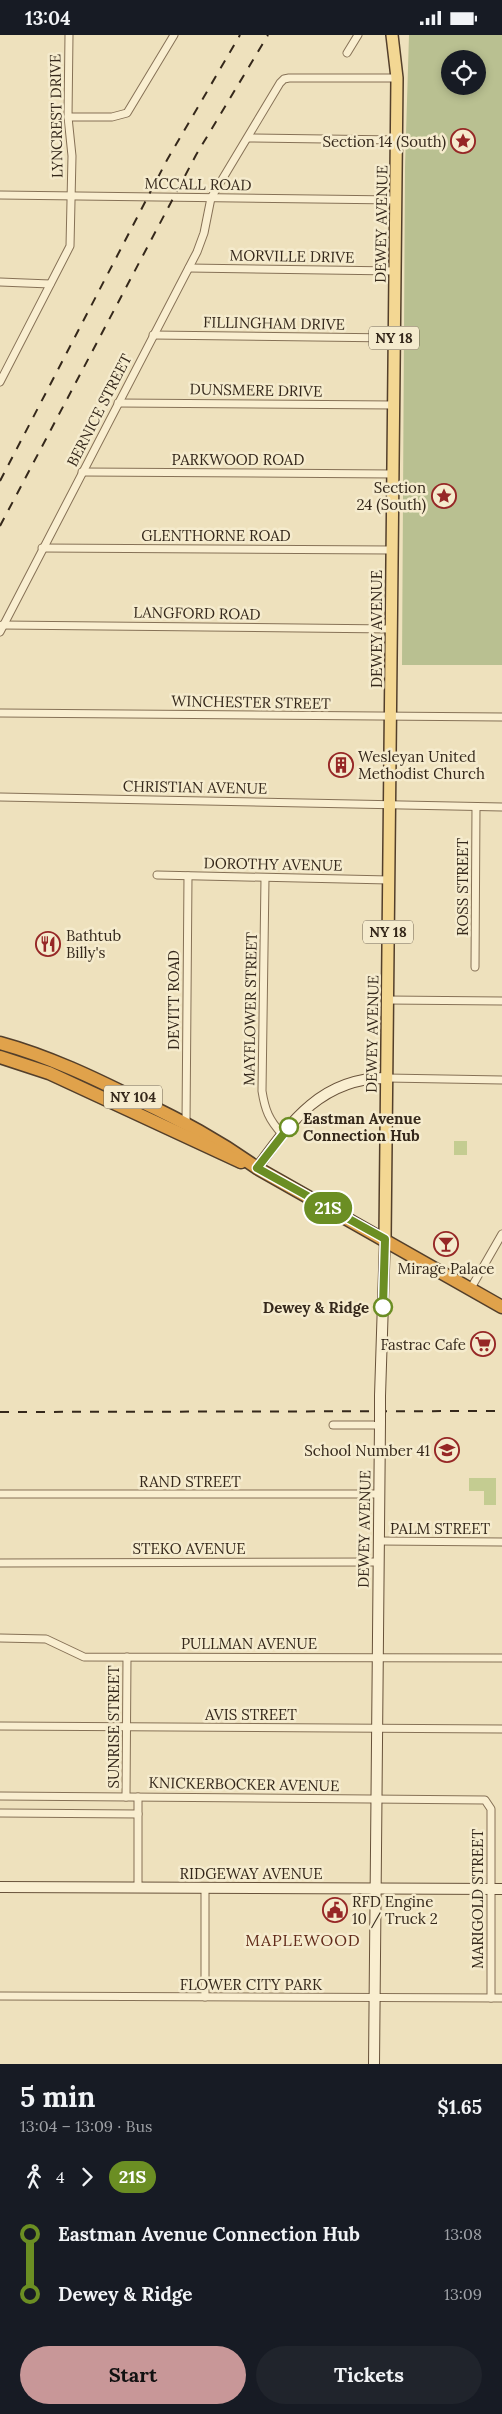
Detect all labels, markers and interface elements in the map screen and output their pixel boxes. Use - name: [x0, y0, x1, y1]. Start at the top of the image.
- text: 13:04: [25, 6, 71, 30]
- map controls: [441, 50, 486, 95]
- button: locate: [441, 50, 486, 95]
- street label: LYNCREST DRIVE: [45, 54, 67, 178]
- place icon: Section 14 (South): [450, 128, 476, 154]
- place label: Section 14 (South): [323, 132, 446, 152]
- street label: DEWEY AVENUE: [370, 165, 392, 283]
- street label: MCCALL ROAD: [144, 174, 252, 194]
- street label: MORVILLE DRIVE: [229, 245, 355, 267]
- street label: FILLINGHAM DRIVE: [203, 312, 345, 334]
- road number: NY 18: [369, 327, 419, 349]
- street label: BERNICE STREET: [62, 350, 136, 469]
- street label: DUNSMERE DRIVE: [189, 379, 323, 401]
- street label: PARKWOOD ROAD: [172, 450, 304, 469]
- place label: Section 24 (South): [357, 478, 426, 515]
- place icon: Section 24 (South): [431, 483, 457, 509]
- street label: GLENTHORNE ROAD: [141, 526, 291, 545]
- street label: DEWEY AVENUE: [367, 570, 386, 688]
- street label: LANGFORD ROAD: [133, 602, 261, 624]
- street label: WINCHESTER STREET: [171, 691, 331, 713]
- place label: Wesleyan United Methodist Church: [358, 747, 485, 783]
- building icon: Wesleyan United Methodist Church: [328, 752, 354, 778]
- street label: CHRISTIAN AVENUE: [123, 776, 267, 798]
- street label: ROSS STREET: [453, 838, 472, 936]
- street label: DOROTHY AVENUE: [203, 853, 343, 875]
- road number: NY 18: [363, 921, 413, 944]
- place label: Bathtub Billy's: [66, 926, 121, 962]
- restaurant icon: Bathtub Billy's: [35, 931, 61, 957]
- street label: MAYFLOWER STREET: [239, 932, 261, 1086]
- street label: DEVITT ROAD: [164, 950, 183, 1050]
- street label: DEWEY AVENUE: [361, 975, 383, 1093]
- road number: NY 104: [104, 1085, 162, 1109]
- place label: Eastman Avenue Connection Hub: [303, 1109, 421, 1145]
- marker: Eastman Avenue Connection Hub: [279, 1117, 299, 1137]
- line badge: 21S: [299, 1192, 357, 1224]
- text: 21S: [314, 1196, 342, 1219]
- bar icon: Mirage Palace: [433, 1231, 459, 1257]
- place label: Mirage Palace: [398, 1259, 495, 1278]
- marker: Dewey & Ridge: [373, 1297, 393, 1317]
- place label: Dewey & Ridge: [263, 1298, 369, 1317]
- supermarket icon: Fastrac Cafe: [470, 1331, 496, 1357]
- place label: Fastrac Cafe: [380, 1335, 466, 1354]
- school or university icon: School Number 41: [434, 1437, 460, 1463]
- place label: School Number 41: [304, 1441, 430, 1460]
- street label: DEWEY AVENUE: [353, 1470, 375, 1588]
- street label: RAND STREET: [139, 1472, 241, 1491]
- street label: PALM STREET: [390, 1519, 490, 1538]
- street label: STEKO AVENUE: [132, 1539, 246, 1558]
- street label: PULLMAN AVENUE: [181, 1634, 317, 1653]
- street label: SUNRISE STREET: [104, 1665, 123, 1789]
- street label: AVIS STREET: [204, 1705, 297, 1724]
- street label: KNICKERBOCKER AVENUE: [149, 1773, 339, 1795]
- street label: MARIGOLD STREET: [468, 1829, 487, 1969]
- street label: RIDGEWAY AVENUE: [180, 1864, 322, 1883]
- place label: RFD Engine 10 / Truck 2: [352, 1892, 438, 1929]
- public building icon: RFD Engine 10 / Truck 2: [322, 1897, 348, 1923]
- district label: MAPLEWOOD: [245, 1930, 361, 1950]
- street label: FLOWER CITY PARK: [180, 1975, 323, 1994]
- text: 5 min: [20, 2079, 95, 2115]
- text: $1.65: [438, 2095, 482, 2119]
- text: 13:04 – 13:09 · Bus: [20, 2116, 152, 2136]
- icon: walk: [20, 2163, 48, 2191]
- icon: forward: [73, 2163, 101, 2191]
- text: 21S: [119, 2165, 146, 2188]
- text: 4: [56, 2167, 65, 2187]
- text: Eastman Avenue Connection Hub: [58, 2222, 360, 2246]
- text: 13:08: [444, 2224, 482, 2244]
- text: Dewey & Ridge: [58, 2282, 192, 2306]
- text: 13:09: [444, 2284, 482, 2304]
- button: Start: [20, 2346, 246, 2404]
- button: Tickets: [256, 2346, 482, 2404]

